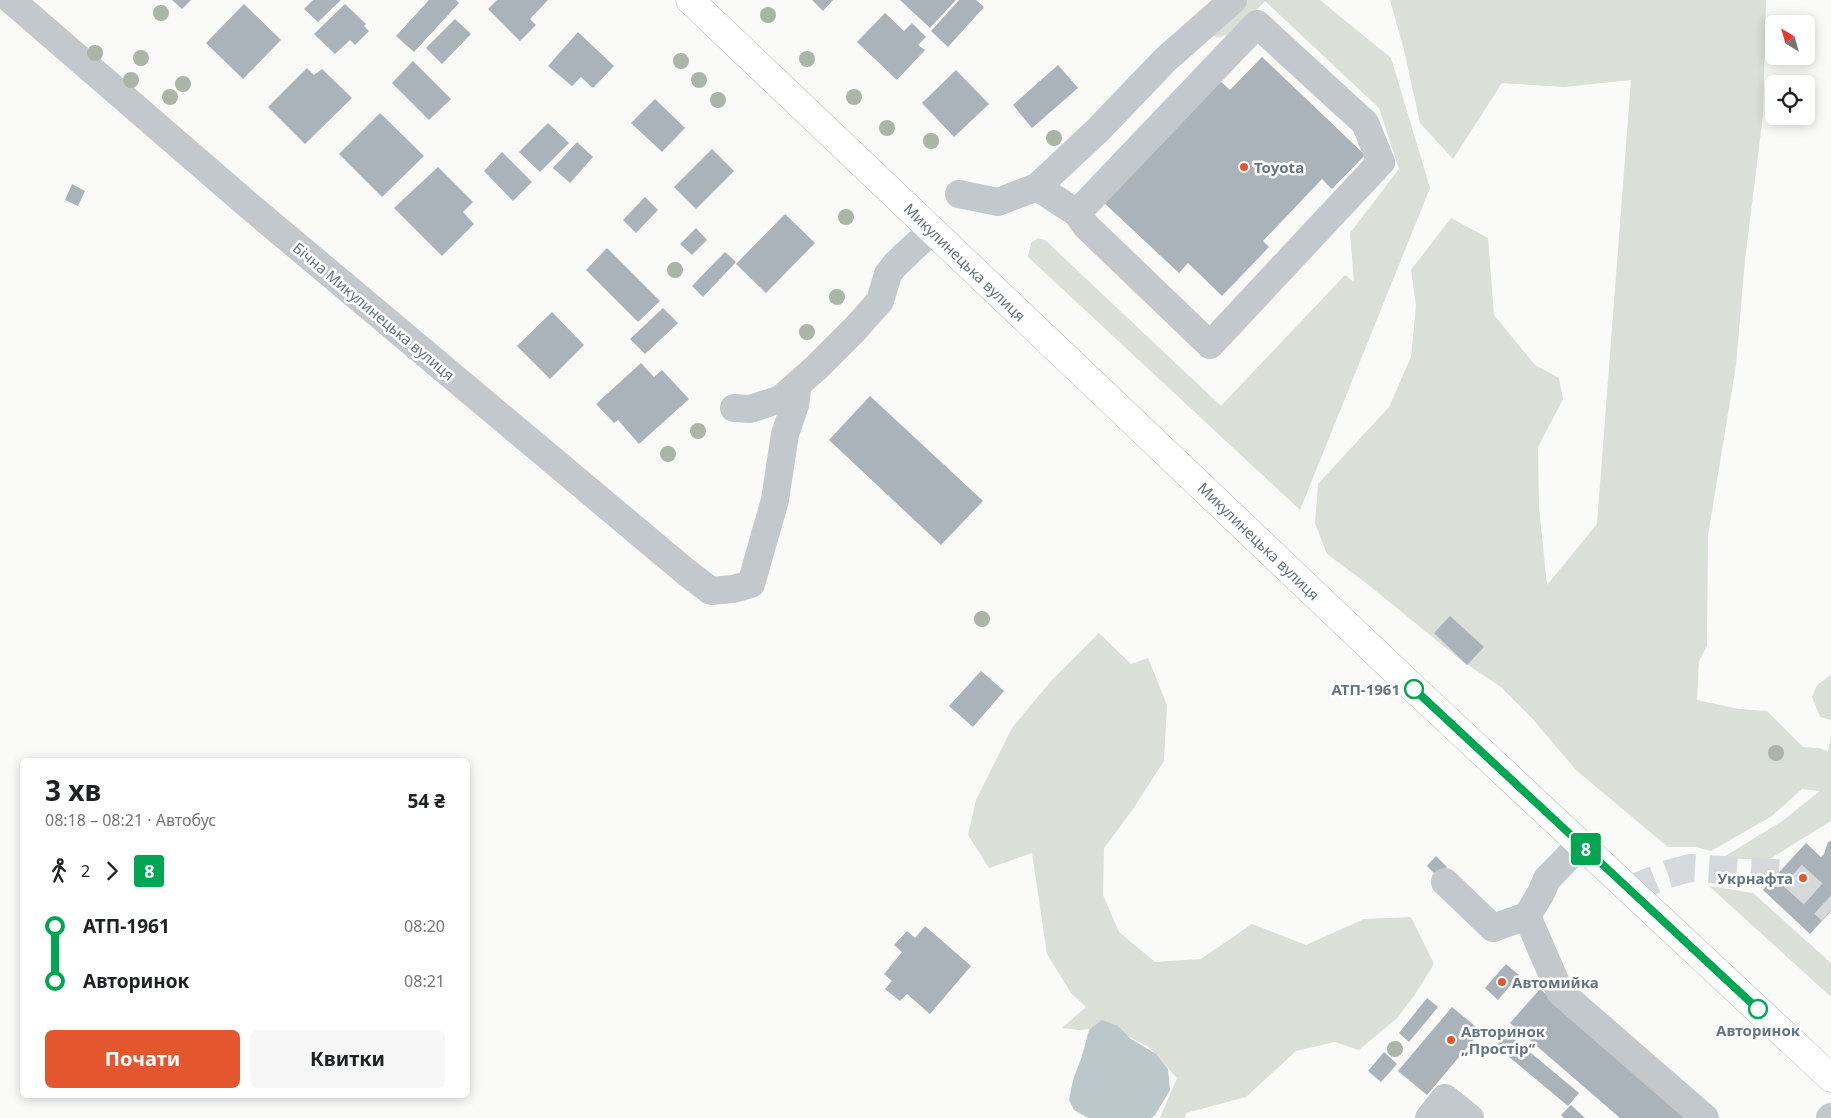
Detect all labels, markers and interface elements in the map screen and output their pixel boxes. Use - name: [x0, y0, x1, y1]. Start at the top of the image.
- north arrow: [1765, 15, 1815, 65]
- map controls: [1765, 15, 1815, 125]
- button: locate: [1765, 75, 1815, 125]
- place label: Toyota: [1254, 157, 1304, 177]
- marker: Toyota: [1238, 161, 1250, 173]
- street label: Микулинецька вулиця: [900, 199, 1030, 325]
- street label: Бічна Микулинецька вулиця: [289, 237, 459, 385]
- street label: Микулинецька вулиця: [1194, 478, 1324, 604]
- place label: АТП-1961: [1331, 679, 1400, 699]
- marker: АТП-1961: [1404, 679, 1424, 699]
- text: 3 хв: [45, 771, 101, 809]
- text: 54 ₴: [407, 788, 445, 814]
- text: 08:18 – 08:21 · Автобус: [45, 809, 216, 831]
- line badge: 8: [1570, 833, 1602, 865]
- text: 8: [1581, 837, 1591, 861]
- icon: walk: [45, 857, 73, 885]
- icon: forward: [98, 857, 126, 885]
- text: 8: [144, 859, 154, 883]
- text: 2: [81, 860, 90, 882]
- place label: Укрнафта: [1717, 868, 1793, 888]
- marker: Укрнафта: [1797, 872, 1809, 884]
- text: АТП-1961: [83, 913, 170, 939]
- text: 08:20: [404, 915, 445, 937]
- text: Авторинок: [83, 968, 189, 994]
- text: 08:21: [404, 970, 445, 992]
- place label: Автомийка: [1512, 972, 1599, 992]
- marker: Автомийка: [1496, 976, 1508, 988]
- marker: Авторинок: [1748, 999, 1768, 1019]
- place label: Авторинок: [1716, 1020, 1801, 1040]
- place label: Авторинок „Простір“: [1461, 1021, 1546, 1058]
- button: Почати: [45, 1030, 240, 1088]
- button: Квитки: [250, 1030, 445, 1088]
- marker: Авторинок „Простір“: [1445, 1034, 1457, 1046]

